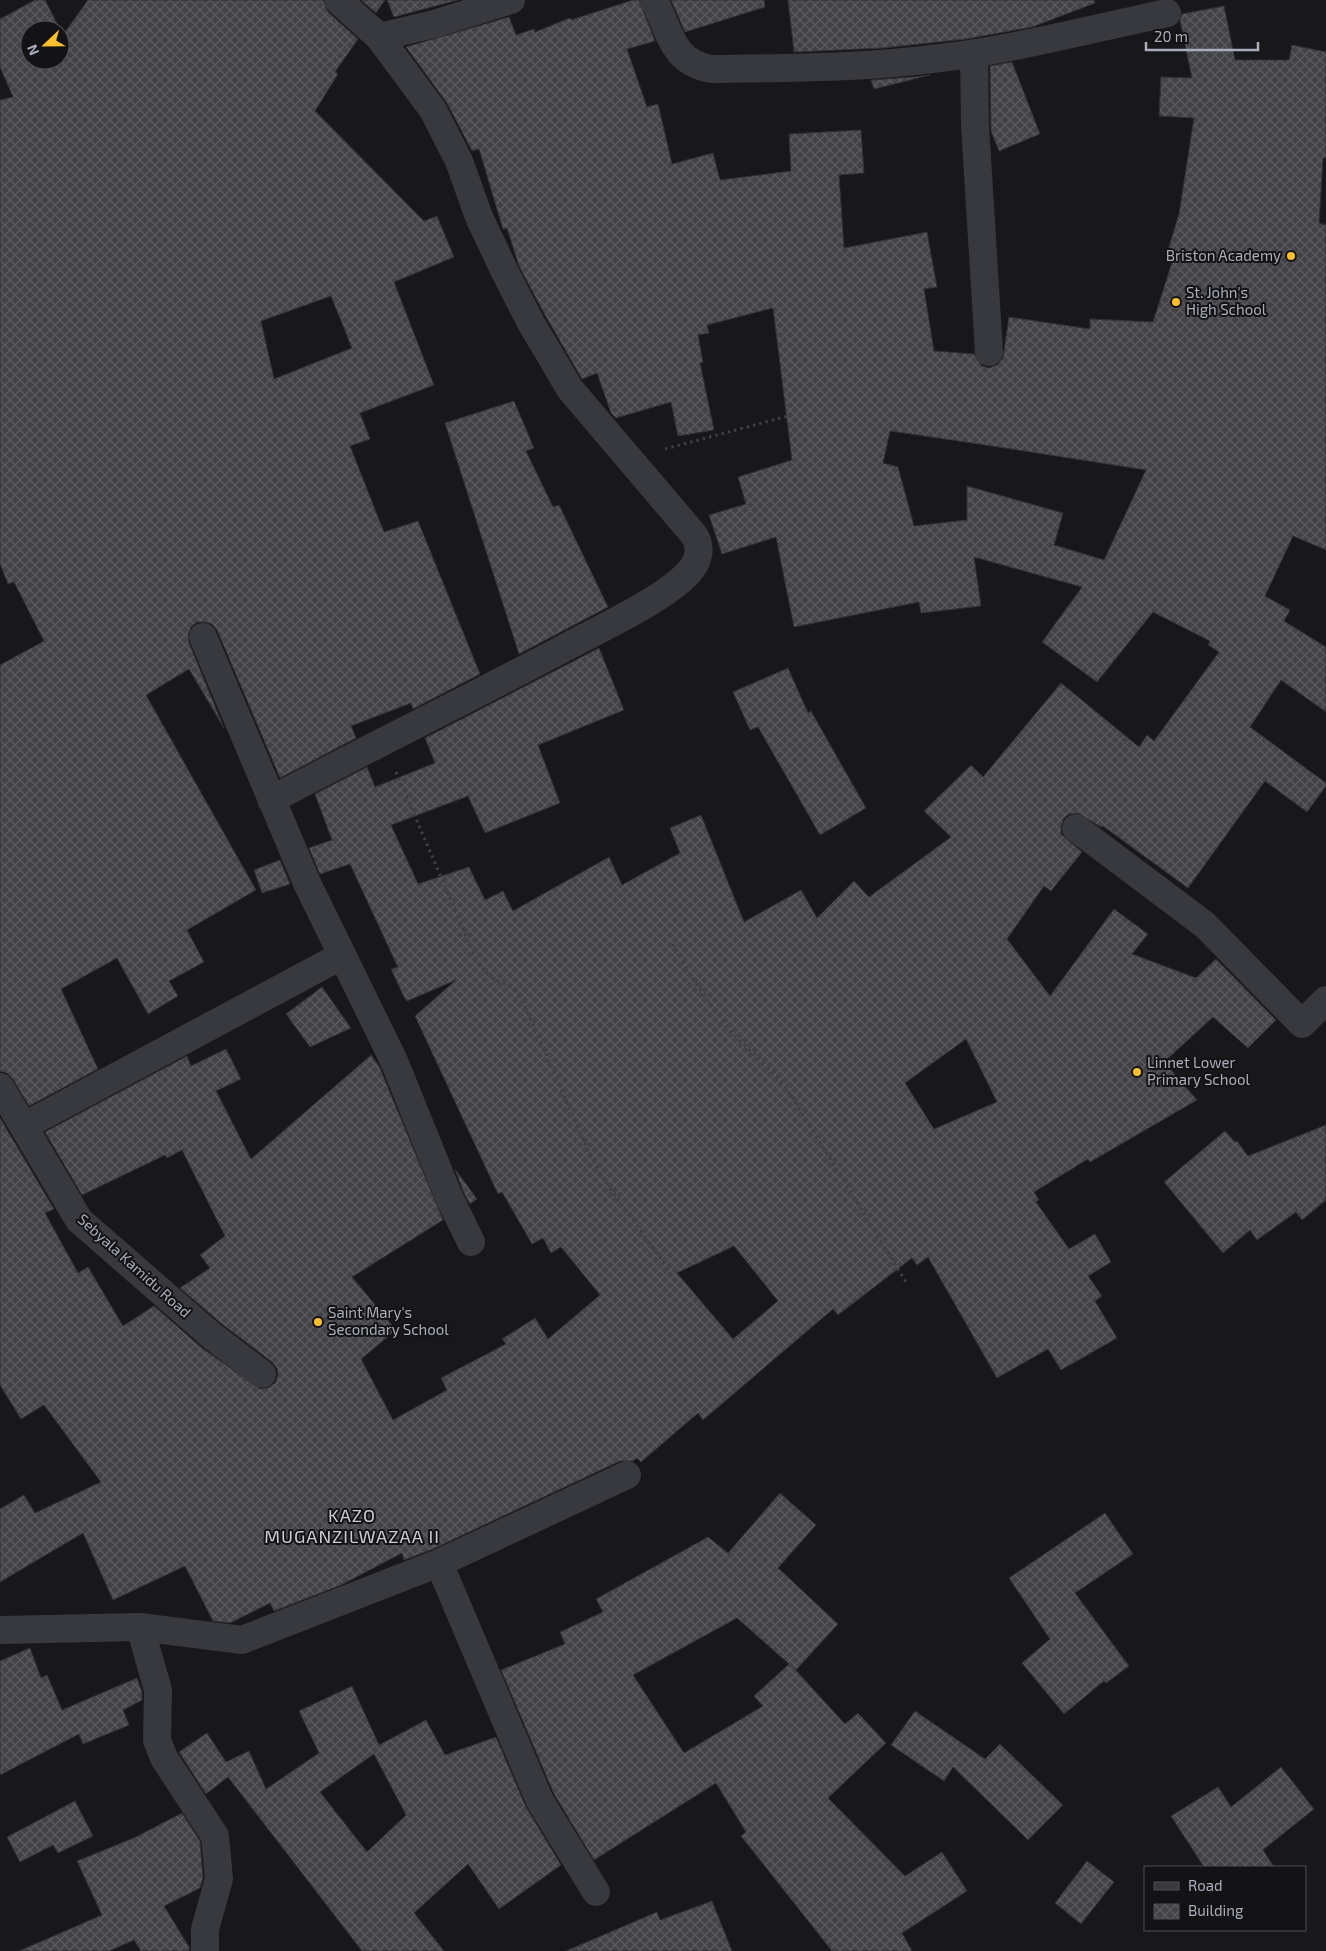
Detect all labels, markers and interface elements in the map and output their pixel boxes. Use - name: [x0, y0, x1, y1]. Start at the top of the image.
- north arrow: [20, 20, 70, 70]
- scale bar: [1146, 20, 1258, 52]
- text: 20 m: [1154, 27, 1188, 45]
- text: N: [23, 42, 42, 58]
- place label: Briston Academy: [1166, 246, 1281, 264]
- marker: Briston Academy: [1285, 250, 1297, 262]
- place label: St. John's High School: [1186, 283, 1267, 318]
- marker: St. John's High School: [1170, 296, 1182, 308]
- place label: Linnet Lower Primary School: [1147, 1053, 1250, 1088]
- marker: Linnet Lower Primary School: [1131, 1066, 1143, 1078]
- street label: Sebyala Kamidu Road: [74, 1210, 195, 1321]
- place label: Saint Mary's Secondary School: [328, 1303, 449, 1338]
- marker: Saint Mary's Secondary School: [312, 1316, 324, 1328]
- district label: KAZO MUGANZILWAZAA II: [264, 1504, 440, 1547]
- legend: [1144, 1866, 1306, 1931]
- text: Road: [1188, 1876, 1223, 1894]
- text: Building: [1188, 1901, 1244, 1919]

